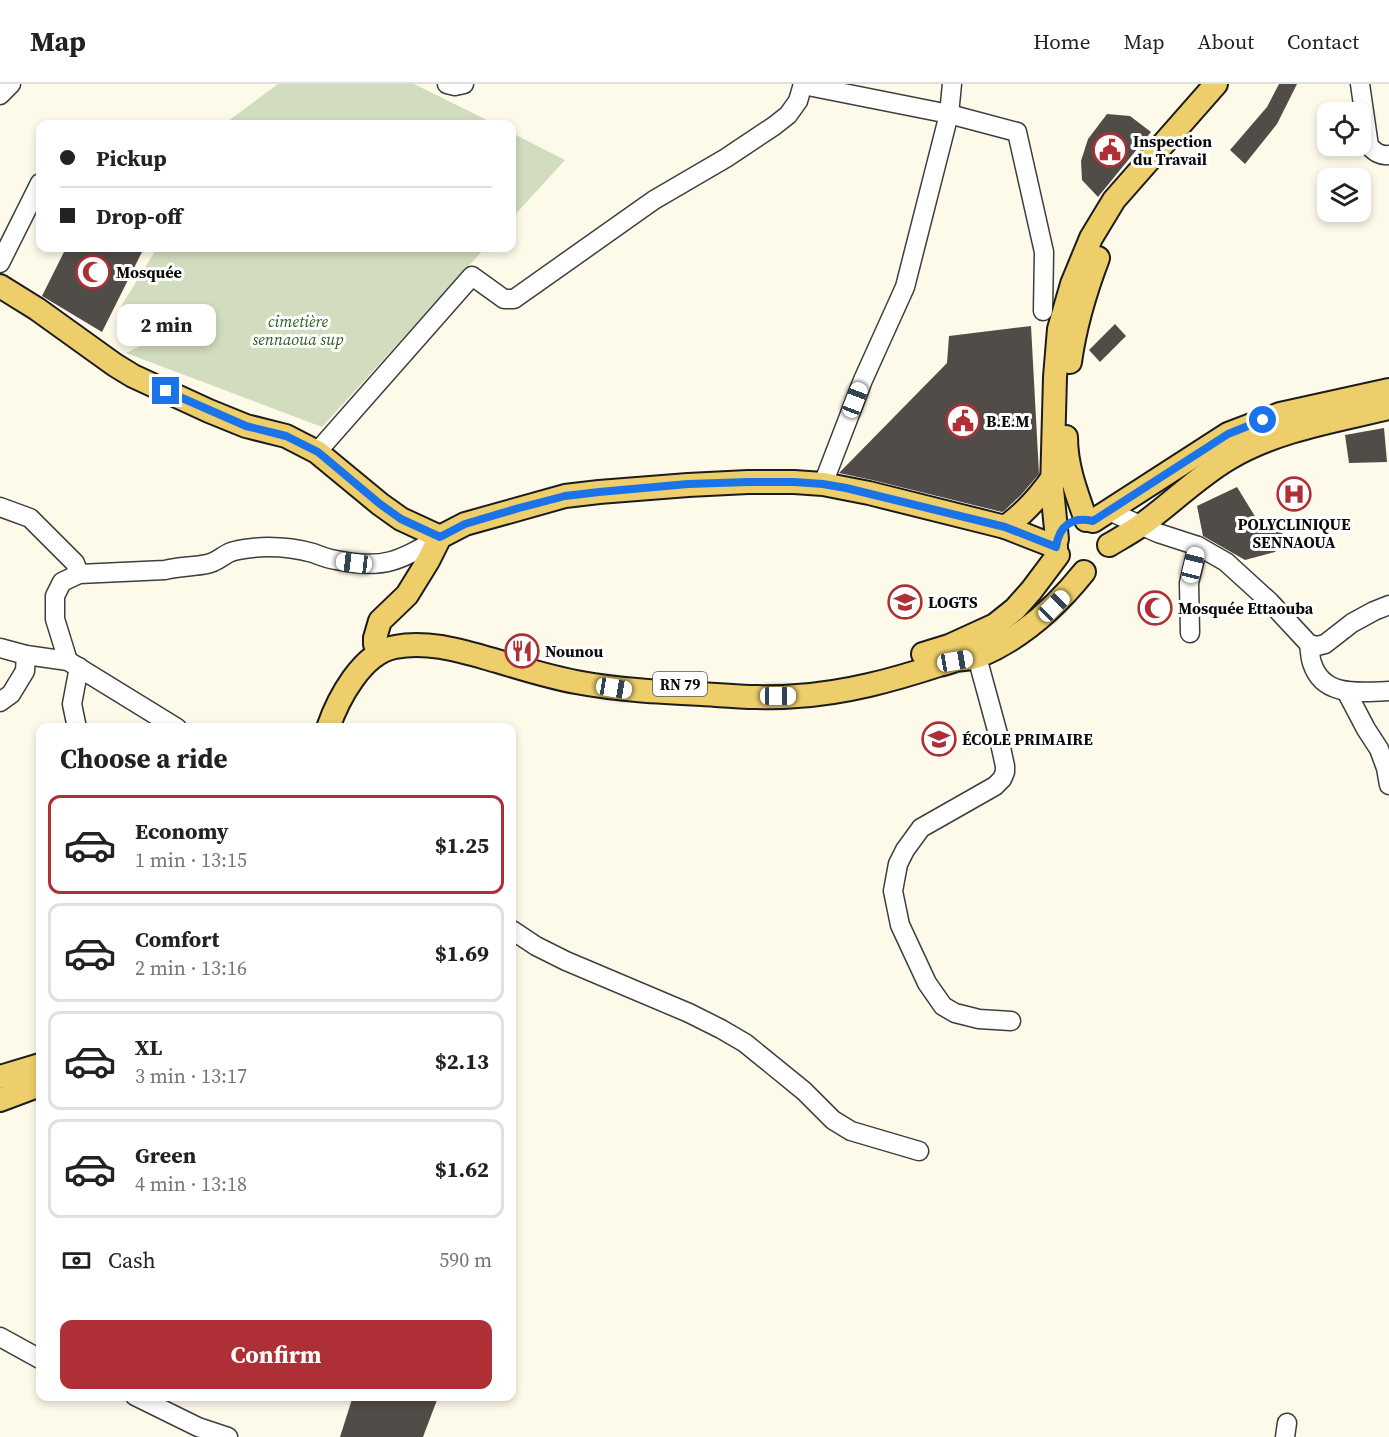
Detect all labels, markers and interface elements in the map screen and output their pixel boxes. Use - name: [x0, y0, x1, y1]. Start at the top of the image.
- text: Map: [30, 22, 86, 60]
- text: Home: [1033, 27, 1091, 56]
- text: Map: [1124, 27, 1165, 56]
- text: About: [1198, 27, 1254, 56]
- text: Contact: [1287, 27, 1359, 56]
- map controls: [1317, 102, 1371, 222]
- button: locate: [1317, 102, 1371, 156]
- place label: Inspection du Travail: [1133, 130, 1212, 170]
- public building icon: Inspection du Travail: [1092, 132, 1128, 168]
- text: Pickup: [96, 143, 167, 173]
- button: layers: [1317, 168, 1371, 222]
- text: Drop-off: [96, 201, 182, 231]
- mosque icon: Mosquée: [75, 254, 111, 290]
- place label: Mosquée: [116, 261, 182, 283]
- callout: 2 min: [116, 304, 216, 346]
- park label: cimetière sennaoua sup: [253, 310, 343, 350]
- text: 2 min: [141, 311, 192, 339]
- route end: [152, 377, 179, 404]
- car: [840, 380, 870, 420]
- public building icon: B.E.M: [945, 403, 981, 439]
- route start: [1249, 406, 1276, 433]
- place label: B.E.M: [986, 410, 1030, 432]
- hospital icon: POLYCLINIQUE SENNAOUA: [1276, 476, 1312, 512]
- place label: POLYCLINIQUE SENNAOUA: [1238, 513, 1351, 553]
- car: [1180, 545, 1206, 585]
- car: [335, 552, 373, 574]
- school or university icon: LOGTS: [887, 584, 923, 620]
- car: [1035, 587, 1073, 625]
- mosque icon: Mosquée Ettaouba: [1137, 590, 1173, 626]
- place label: LOGTS: [928, 591, 978, 613]
- place label: Mosquée Ettaouba: [1178, 597, 1314, 619]
- restaurant icon: Nounou: [504, 633, 540, 669]
- place label: Nounou: [545, 640, 604, 662]
- car: [936, 649, 974, 673]
- road number: RN 79: [653, 672, 707, 696]
- car: [595, 676, 633, 700]
- car: [760, 687, 796, 705]
- school or university icon: ÉCOLE PRIMAIRE: [921, 721, 957, 757]
- place label: ÉCOLE PRIMAIRE: [962, 728, 1093, 750]
- text: Choose a ride: [60, 740, 228, 777]
- text: Economy: [135, 816, 229, 846]
- icon: car: [63, 818, 117, 872]
- text: $1.25: [435, 830, 489, 860]
- text: 1 min · 13:15: [135, 846, 247, 874]
- text: Comfort: [135, 924, 219, 954]
- icon: car: [63, 926, 117, 980]
- text: $1.69: [435, 938, 489, 968]
- text: 2 min · 13:16: [135, 954, 247, 982]
- text: XL: [135, 1032, 162, 1062]
- icon: car: [63, 1034, 117, 1088]
- text: $2.13: [435, 1046, 489, 1076]
- text: 3 min · 13:17: [135, 1062, 247, 1090]
- text: Green: [135, 1140, 196, 1170]
- icon: car: [63, 1142, 117, 1196]
- text: $1.62: [435, 1154, 489, 1184]
- text: 4 min · 13:18: [135, 1170, 247, 1198]
- icon: cash: [60, 1244, 93, 1277]
- text: Cash: [108, 1245, 156, 1275]
- text: 590 m: [439, 1246, 492, 1274]
- button: Confirm: [60, 1320, 492, 1389]

